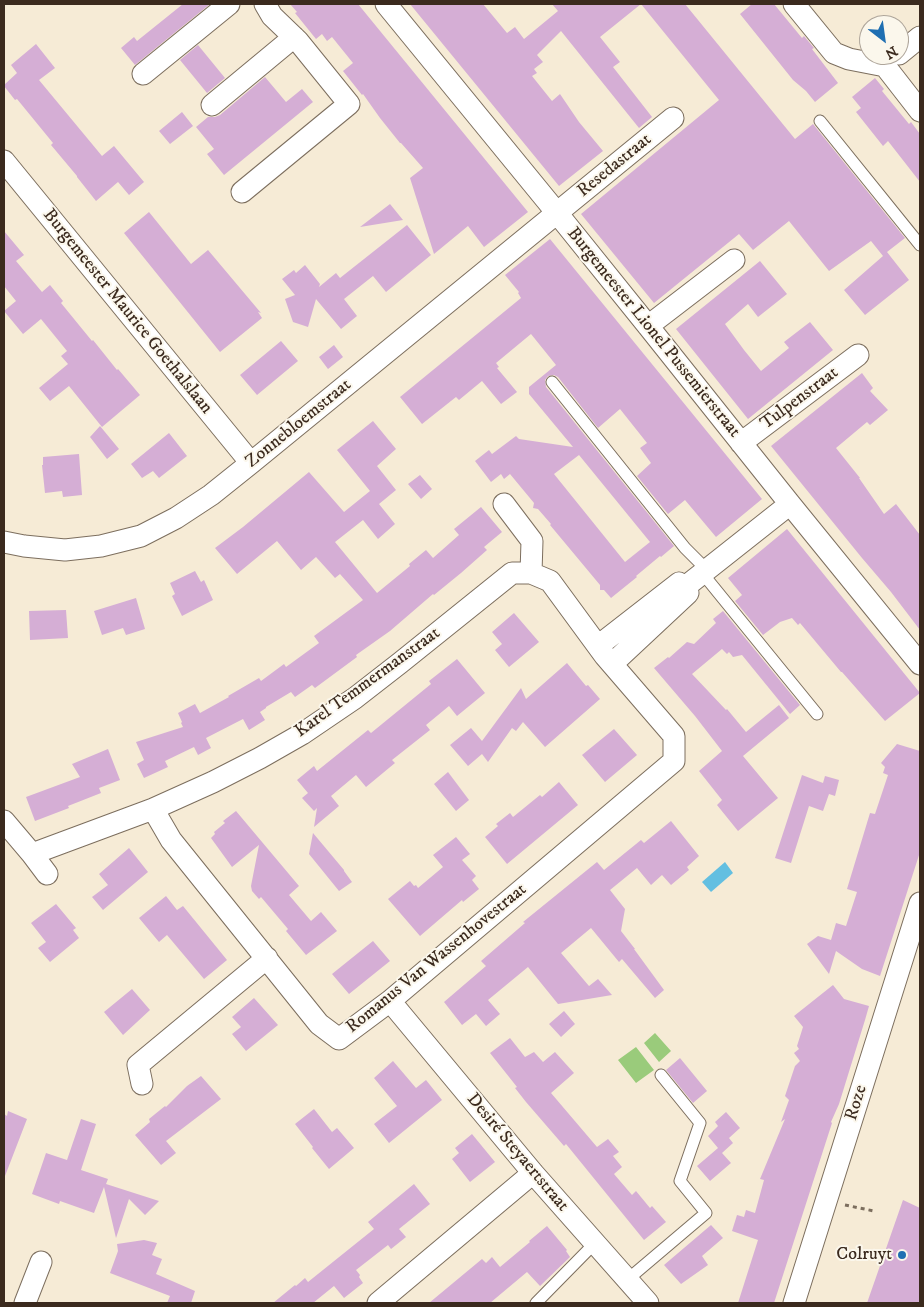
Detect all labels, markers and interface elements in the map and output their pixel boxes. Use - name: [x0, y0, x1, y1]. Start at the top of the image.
- north arrow: [859, 15, 909, 65]
- text: N: [882, 41, 900, 63]
- street label: Resedastraat: [574, 130, 656, 202]
- street label: Burgemeester Maurice Goethalslaan: [38, 205, 216, 419]
- street label: Burgemeester Lionel Pussemierstraat: [562, 224, 744, 442]
- street label: Tulpenstraat: [757, 363, 843, 435]
- street label: Zonnebloemstraat: [242, 375, 356, 473]
- street label: Karel Temmermanstraat: [291, 623, 445, 743]
- street label: Romanus Van Wassenhovestraat: [342, 880, 532, 1038]
- street label: Roze: [841, 1083, 873, 1123]
- street label: Desiré Steyaertstraat: [461, 1089, 573, 1217]
- place label: Colruyt: [836, 1244, 892, 1266]
- marker: Colruyt: [896, 1249, 908, 1261]

